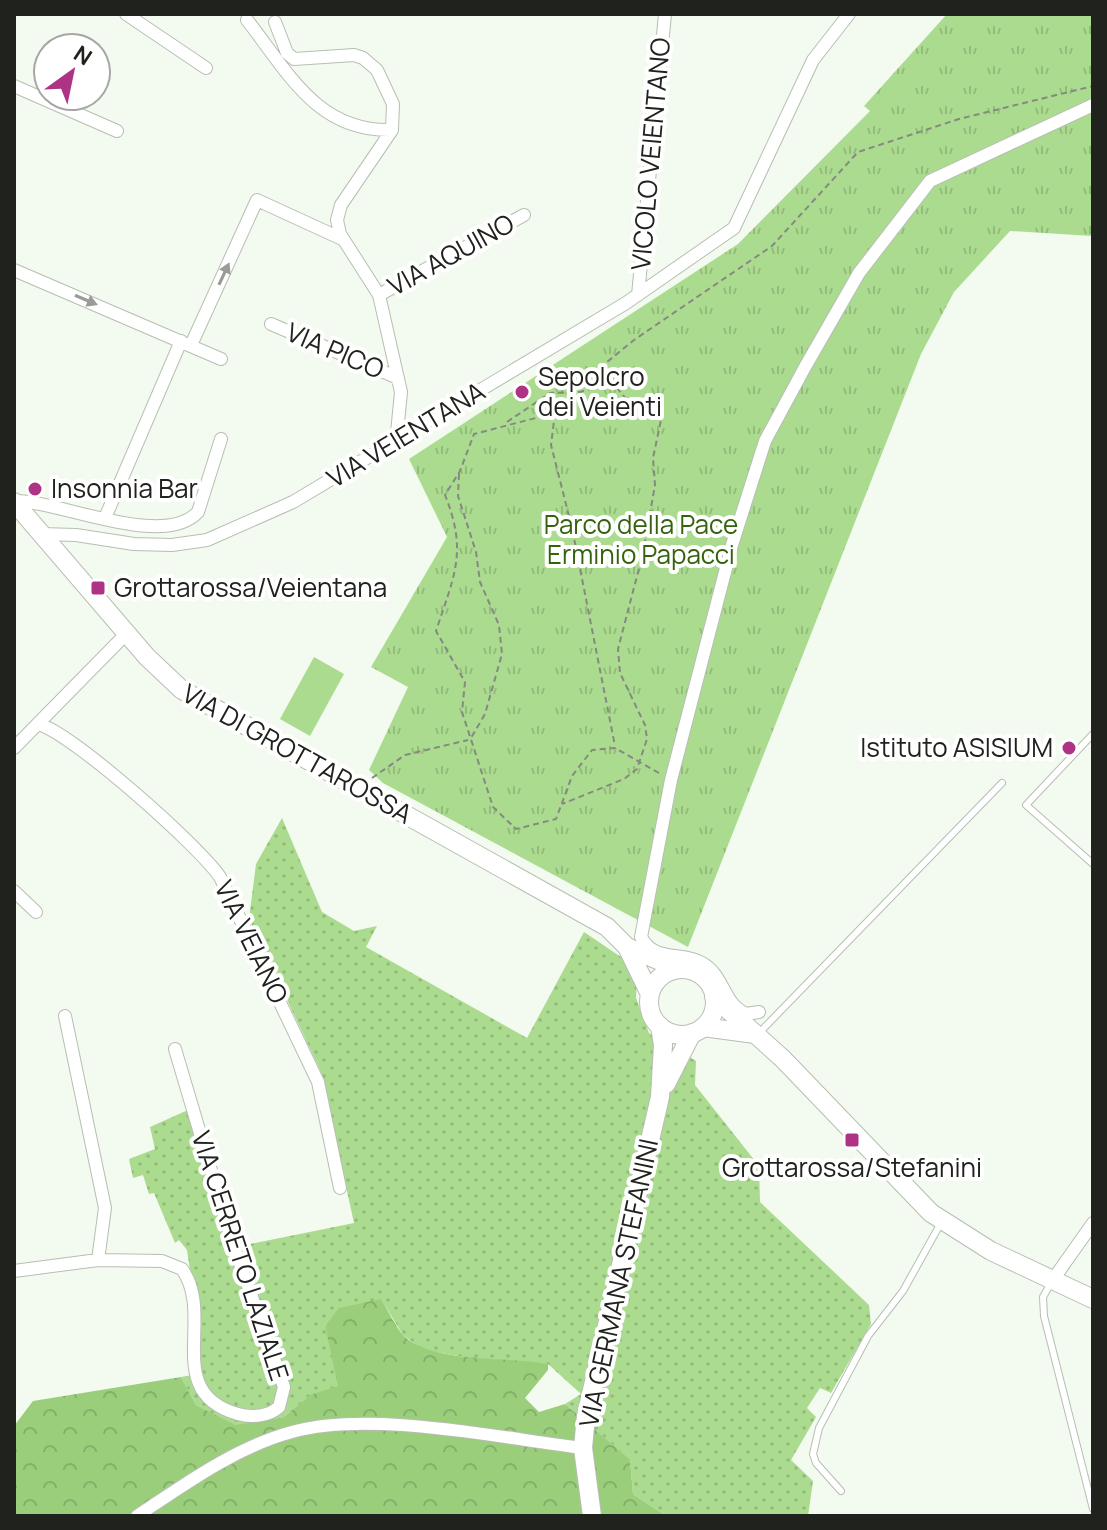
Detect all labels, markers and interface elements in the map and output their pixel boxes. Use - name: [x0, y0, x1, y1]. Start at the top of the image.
- north arrow: [32, 32, 112, 112]
- street label: VICOLO VEIENTANO: [622, 36, 678, 272]
- text: N: [68, 38, 98, 72]
- street label: VIA AQUINO: [381, 205, 520, 304]
- one-way arrow: [217, 263, 230, 286]
- one-way arrow: [74, 294, 98, 307]
- street label: VIA PICO: [281, 313, 390, 387]
- place label: Sepolcro dei Veienti: [538, 358, 662, 424]
- street label: VIA VEIENTANA: [320, 373, 491, 496]
- marker: Sepolcro dei Veienti: [513, 383, 531, 401]
- place label: Insonnia Bar: [51, 470, 198, 506]
- marker: Insonnia Bar: [26, 480, 44, 498]
- park label: Parco della Pace Erminio Papacci: [544, 506, 738, 572]
- place label: Grottarossa/Veientana: [114, 569, 387, 605]
- marker: Grottarossa/Veientana: [89, 579, 107, 597]
- street label: VIA DI GROTTAROSSA: [176, 675, 419, 831]
- place label: Istituto ASISIUM: [860, 729, 1053, 765]
- marker: Istituto ASISIUM: [1060, 739, 1078, 757]
- street label: VIA VEIANO: [207, 874, 297, 1009]
- street label: VIA CERRETO LAZIALE: [184, 1126, 298, 1385]
- marker: Grottarossa/Stefanini: [843, 1131, 861, 1149]
- street label: VIA GERMANA STEFANINI: [570, 1135, 666, 1430]
- place label: Grottarossa/Stefanini: [722, 1149, 982, 1185]

